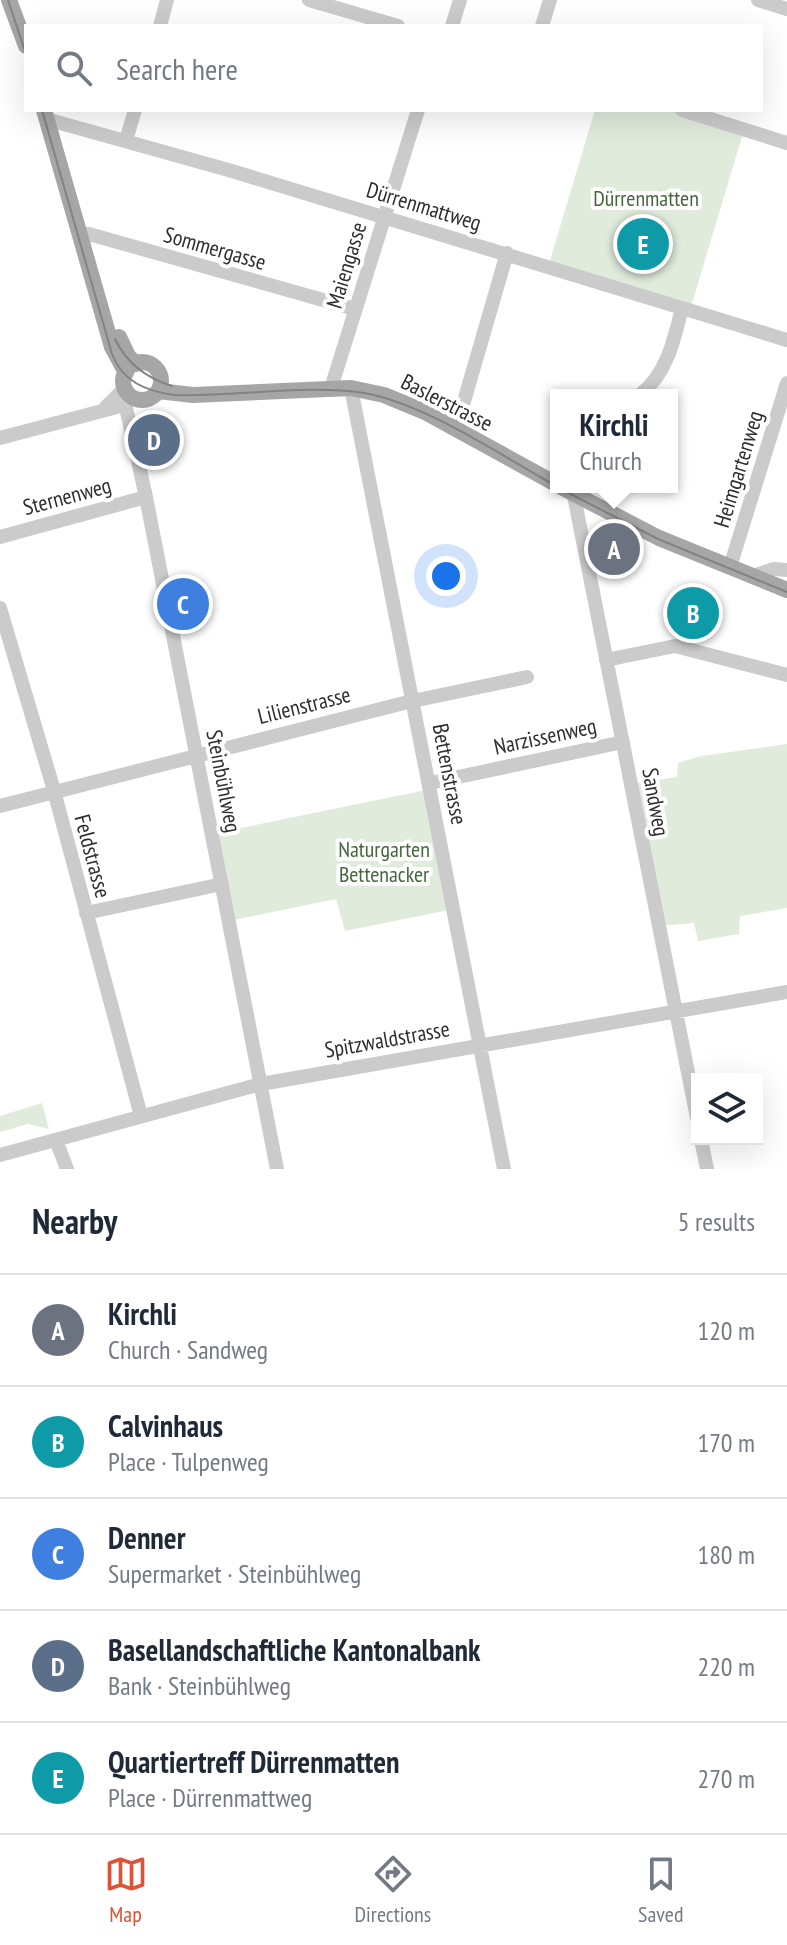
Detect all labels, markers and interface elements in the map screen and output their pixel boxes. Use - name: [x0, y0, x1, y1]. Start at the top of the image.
- search box: [24, 24, 763, 112]
- icon: search: [52, 46, 96, 90]
- text: Search here: [116, 49, 238, 88]
- street label: Dürrenmattweg: [363, 175, 485, 237]
- park label: Dürrenmatten: [593, 184, 699, 212]
- pin: E: [617, 214, 669, 274]
- street label: Maiengasse: [320, 219, 372, 311]
- street label: Sommergasse: [161, 220, 269, 276]
- street label: Baslerstrasse: [396, 367, 498, 437]
- popup: [550, 389, 678, 493]
- text: Kirchli: [579, 405, 649, 444]
- street label: Heimgartenweg: [707, 407, 769, 531]
- pin: D: [128, 410, 180, 470]
- text: Church: [579, 444, 642, 477]
- street label: Sternenweg: [20, 471, 114, 521]
- pin: A: [588, 519, 640, 579]
- your location: [426, 556, 466, 596]
- pin: C: [157, 574, 209, 634]
- pin: B: [667, 583, 719, 643]
- street label: Lilienstrasse: [255, 680, 353, 730]
- street label: Narzissenweg: [491, 711, 599, 761]
- street label: Bettenstrasse: [426, 721, 474, 827]
- street label: Steinbühlweg: [200, 727, 248, 835]
- street label: Sandweg: [636, 766, 676, 838]
- street label: Feldstrasse: [68, 811, 118, 901]
- park label: Naturgarten Bettenacker: [338, 835, 430, 888]
- street label: Spitzwaldstrasse: [322, 1014, 452, 1064]
- map controls: [691, 1073, 763, 1145]
- button: layers: [691, 1073, 763, 1145]
- text: Nearby: [32, 1199, 117, 1243]
- text: 5 results: [678, 1205, 755, 1238]
- text: Kirchli: [108, 1294, 177, 1333]
- text: A: [51, 1314, 65, 1347]
- text: 120 m: [697, 1314, 755, 1347]
- text: Church · Sandweg: [108, 1333, 268, 1366]
- text: Calvinhaus: [108, 1406, 223, 1445]
- text: B: [52, 1426, 64, 1459]
- text: 170 m: [697, 1426, 755, 1459]
- text: Place · Tulpenweg: [108, 1445, 269, 1478]
- text: Denner: [108, 1518, 185, 1557]
- text: C: [52, 1538, 64, 1571]
- text: 180 m: [697, 1538, 755, 1571]
- text: Supermarket · Steinbühlweg: [108, 1557, 361, 1590]
- text: Basellandschaftliche Kantonalbank: [108, 1630, 480, 1669]
- text: D: [51, 1650, 65, 1683]
- text: 220 m: [697, 1650, 755, 1683]
- text: Bank · Steinbühlweg: [108, 1669, 291, 1702]
- text: Quartiertreff Dürrenmatten: [108, 1742, 399, 1781]
- text: E: [52, 1762, 64, 1795]
- text: 270 m: [697, 1762, 755, 1795]
- text: Place · Dürrenmattweg: [108, 1781, 312, 1814]
- tab: Map: [104, 1852, 148, 1928]
- tab: Directions: [355, 1852, 431, 1928]
- tab: Saved: [638, 1852, 683, 1928]

